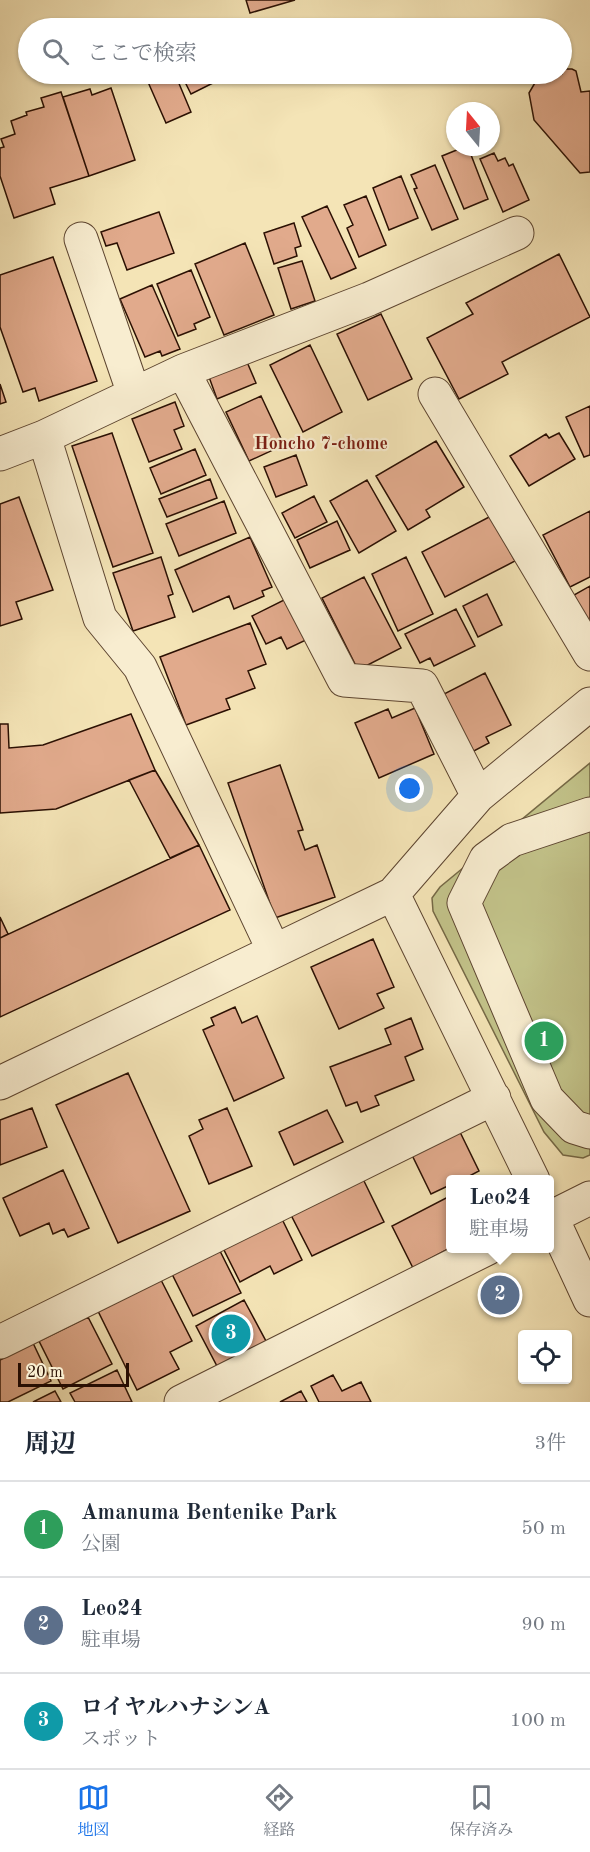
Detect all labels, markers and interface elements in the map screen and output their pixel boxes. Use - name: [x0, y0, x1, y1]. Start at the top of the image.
- search box: [18, 18, 572, 84]
- icon: search: [39, 35, 72, 68]
- text: ここで検索: [87, 43, 197, 65]
- north arrow: [446, 102, 500, 156]
- district label: Honcho 7-chome: [254, 435, 388, 453]
- your location: [395, 774, 424, 803]
- pin: 1: [524, 1018, 564, 1064]
- popup: [446, 1175, 554, 1253]
- text: Leo24: [469, 1187, 531, 1209]
- text: 駐車場: [469, 1220, 529, 1240]
- pin: 2: [480, 1272, 520, 1318]
- pin: 3: [212, 1312, 250, 1356]
- map controls: [518, 1330, 572, 1384]
- button: locate: [518, 1330, 572, 1384]
- scale bar: [18, 1360, 129, 1388]
- text: 20 m: [27, 1365, 63, 1381]
- text: 周辺: [24, 1432, 76, 1458]
- text: 3件: [534, 1434, 566, 1454]
- text: Amanuma Bentenike Park: [81, 1502, 337, 1524]
- text: 1: [38, 1519, 49, 1539]
- text: 50 m: [521, 1519, 566, 1539]
- text: 公園: [81, 1535, 121, 1555]
- text: Leo24: [81, 1598, 143, 1620]
- text: 2: [38, 1615, 49, 1635]
- text: 90 m: [521, 1615, 566, 1635]
- text: 駐車場: [81, 1631, 141, 1651]
- text: ロイヤルハナシンA: [81, 1697, 270, 1719]
- text: 3: [38, 1711, 49, 1731]
- text: 100 m: [510, 1711, 566, 1731]
- text: スポット: [81, 1730, 161, 1750]
- tab: 地図: [77, 1781, 110, 1841]
- tab: 経路: [263, 1781, 296, 1841]
- tab: 保存済み: [449, 1781, 513, 1841]

